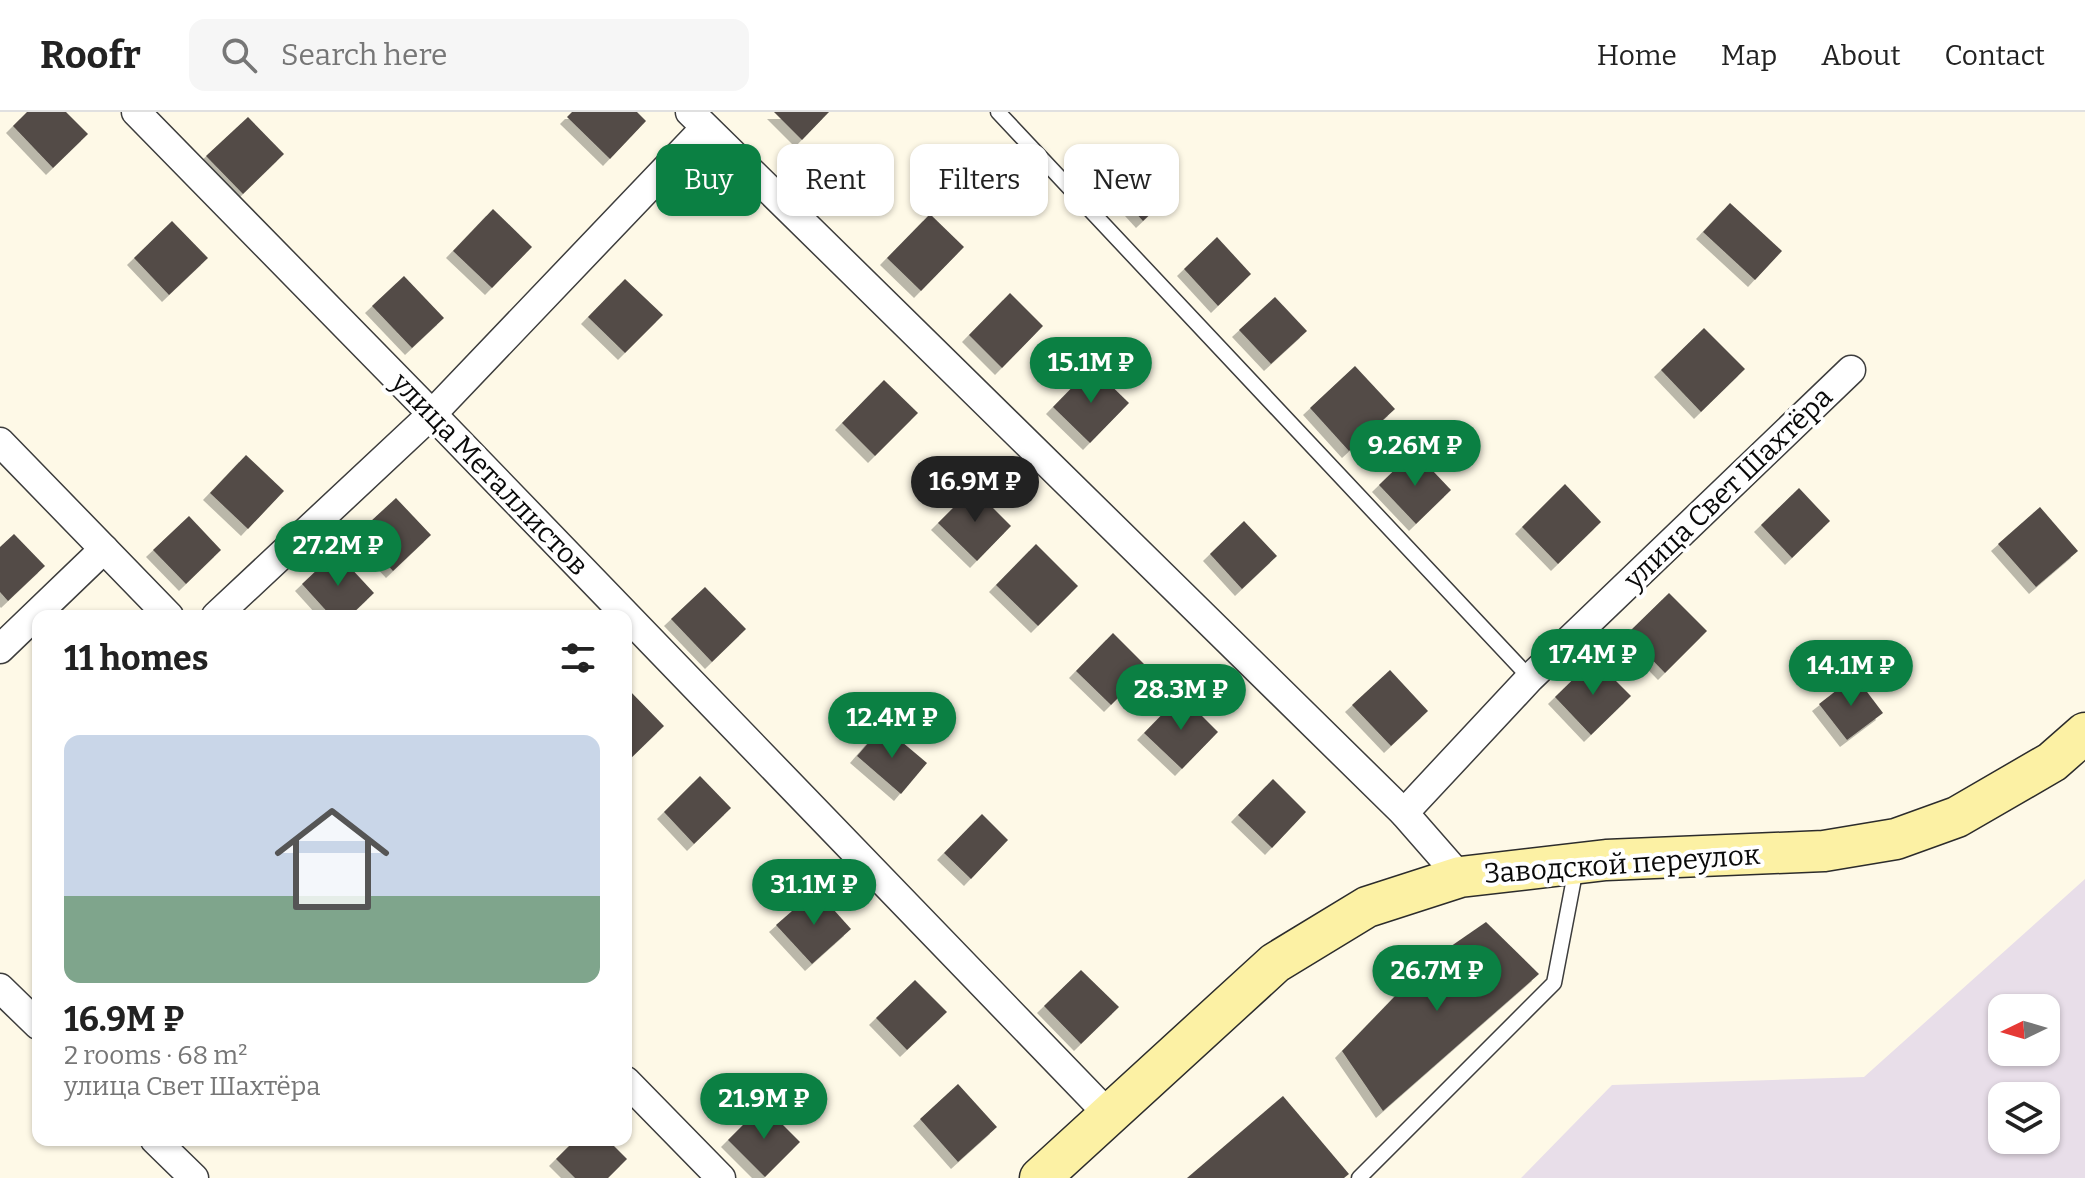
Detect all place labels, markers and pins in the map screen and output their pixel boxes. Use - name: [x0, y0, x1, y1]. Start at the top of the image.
- pin: 15.1M ₽: [1017, 337, 1165, 405]
- pin: 9.26M ₽: [1341, 420, 1489, 488]
- pin: 16.9M ₽: [901, 456, 1049, 524]
- pin: 27.2M ₽: [264, 520, 412, 588]
- pin: 17.4M ₽: [1519, 629, 1667, 697]
- pin: 14.1M ₽: [1777, 640, 1925, 708]
- pin: 28.3M ₽: [1107, 664, 1255, 732]
- pin: 12.4M ₽: [818, 692, 966, 760]
- pin: 31.1M ₽: [740, 859, 888, 927]
- pin: 26.7M ₽: [1363, 945, 1511, 1013]
- pin: 21.9M ₽: [690, 1073, 838, 1141]

